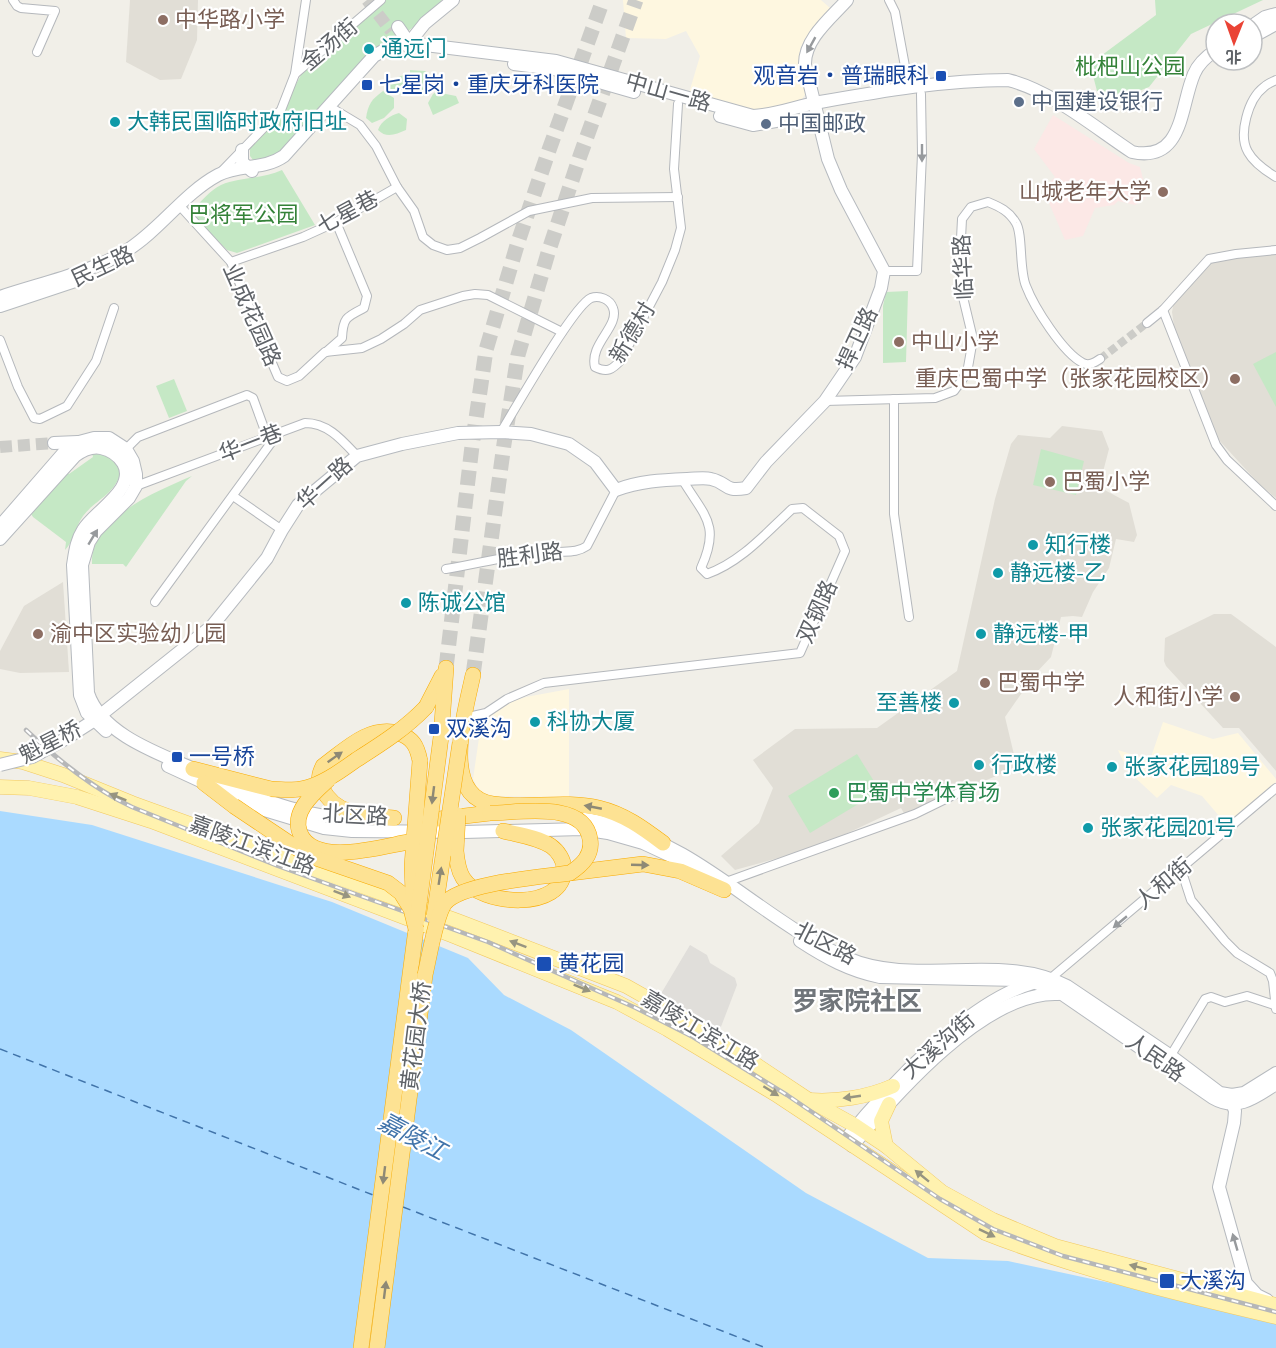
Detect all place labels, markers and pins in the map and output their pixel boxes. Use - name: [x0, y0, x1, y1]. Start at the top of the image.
- place label: 中华路小学: [175, 7, 285, 34]
- marker: 中华路小学: [156, 13, 170, 27]
- place label: 通远门: [381, 36, 447, 63]
- marker: 通远门: [362, 42, 376, 56]
- place label: 观音岩‧普瑞眼科: [753, 63, 929, 90]
- marker: 观音岩‧普瑞眼科: [934, 69, 948, 83]
- place label: 七星岗‧重庆牙科医院: [379, 72, 599, 99]
- marker: 七星岗‧重庆牙科医院: [360, 78, 374, 92]
- place label: 中国建设银行: [1031, 89, 1163, 116]
- marker: 中国建设银行: [1012, 95, 1026, 109]
- place label: 大韩民国临时政府旧址: [127, 109, 347, 136]
- place label: 中国邮政: [778, 111, 866, 138]
- marker: 大韩民国临时政府旧址: [108, 115, 122, 129]
- marker: 中国邮政: [759, 117, 773, 131]
- place label: 山城老年大学: [1019, 179, 1151, 206]
- marker: 山城老年大学: [1156, 185, 1170, 199]
- place label: 中山小学: [911, 329, 999, 356]
- marker: 中山小学: [892, 335, 906, 349]
- place label: 重庆巴蜀中学（张家花园校区）: [915, 366, 1223, 393]
- marker: 重庆巴蜀中学（张家花园校区）: [1228, 372, 1242, 386]
- place label: 巴蜀小学: [1062, 469, 1150, 496]
- marker: 巴蜀小学: [1043, 475, 1057, 489]
- place label: 知行楼: [1045, 532, 1111, 559]
- marker: 知行楼: [1026, 538, 1040, 552]
- place label: 静远楼-乙: [1010, 560, 1106, 587]
- marker: 静远楼-乙: [991, 566, 1005, 580]
- place label: 陈诚公馆: [418, 590, 506, 617]
- marker: 陈诚公馆: [399, 596, 413, 610]
- place label: 渝中区实验幼儿园: [50, 621, 226, 648]
- place label: 静远楼-甲: [993, 621, 1089, 648]
- marker: 渝中区实验幼儿园: [31, 627, 45, 641]
- marker: 静远楼-甲: [974, 627, 988, 641]
- place label: 巴蜀中学: [997, 670, 1085, 697]
- marker: 巴蜀中学: [978, 676, 992, 690]
- place label: 人和街小学: [1113, 684, 1223, 711]
- place label: 至善楼: [876, 690, 942, 717]
- marker: 人和街小学: [1228, 690, 1242, 704]
- marker: 至善楼: [947, 696, 961, 710]
- place label: 科协大厦: [547, 709, 635, 736]
- marker: 科协大厦: [528, 715, 542, 729]
- place label: 双溪沟: [446, 716, 512, 743]
- marker: 双溪沟: [427, 722, 441, 736]
- place label: 一号桥: [189, 744, 255, 771]
- marker: 一号桥: [170, 750, 184, 764]
- place label: 行政楼: [991, 752, 1057, 779]
- place label: 张家花园189号: [1124, 754, 1261, 781]
- marker: 行政楼: [972, 758, 986, 772]
- marker: 张家花园189号: [1105, 760, 1119, 774]
- place label: 巴蜀中学体育场: [846, 780, 1000, 807]
- marker: 巴蜀中学体育场: [827, 786, 841, 800]
- place label: 张家花园201号: [1100, 815, 1237, 842]
- marker: 张家花园201号: [1081, 821, 1095, 835]
- place label: 黄花园: [558, 951, 624, 978]
- marker: 黄花园: [535, 955, 553, 973]
- place label: 大溪沟: [1180, 1268, 1246, 1295]
- marker: 大溪沟: [1158, 1272, 1176, 1290]

